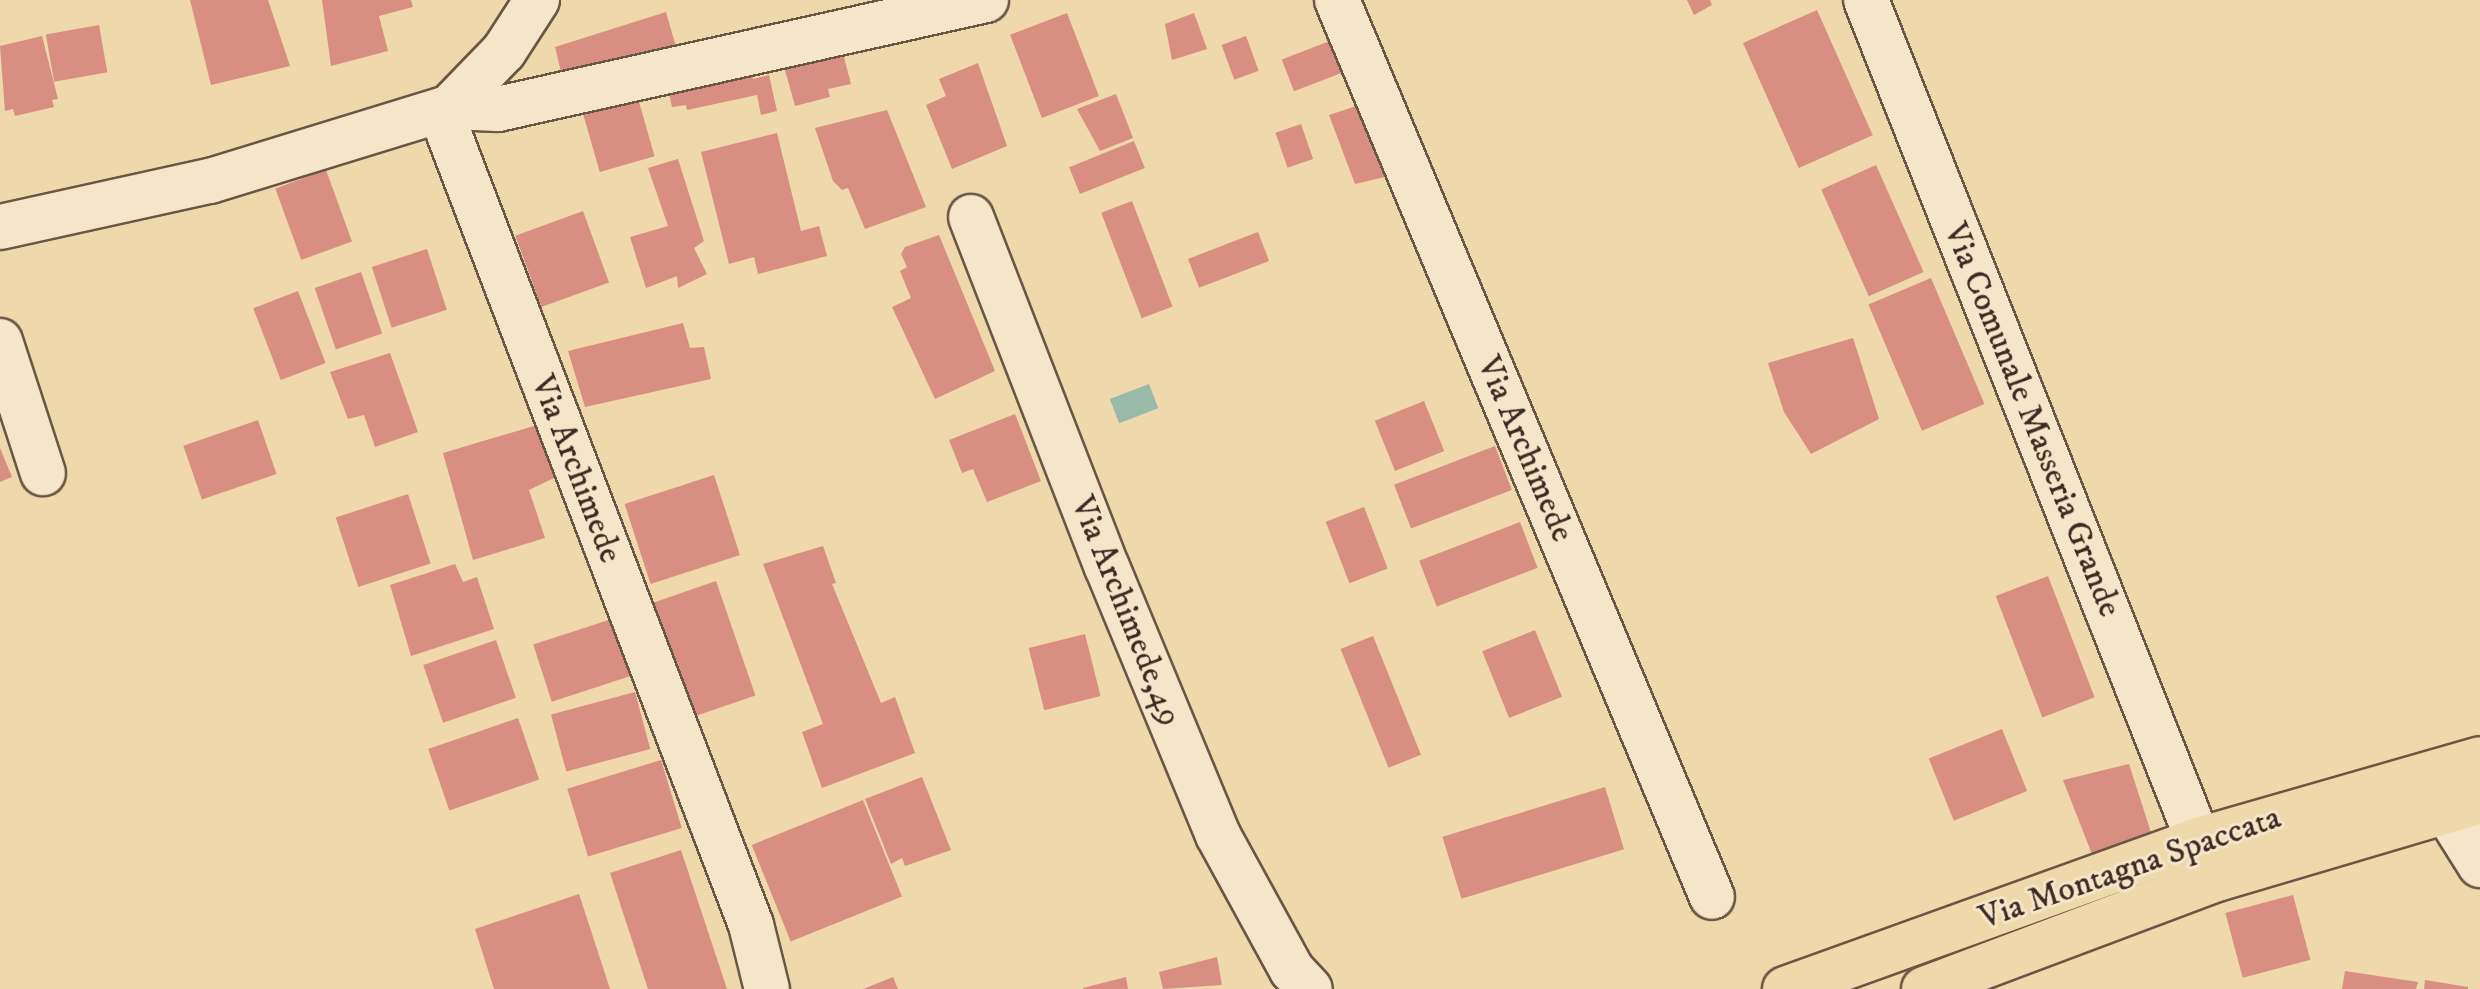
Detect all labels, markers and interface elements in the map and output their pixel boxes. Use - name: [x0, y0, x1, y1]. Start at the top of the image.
- street label: Via Comunale Masseria Grande: [1934, 217, 2130, 623]
- street label: Via Archimede: [1468, 350, 1582, 548]
- street label: Via Archimede: [522, 369, 630, 569]
- street label: Via Archimede,49: [1061, 490, 1191, 732]
- street label: Via Montagna Spaccata: [1974, 797, 2286, 939]

